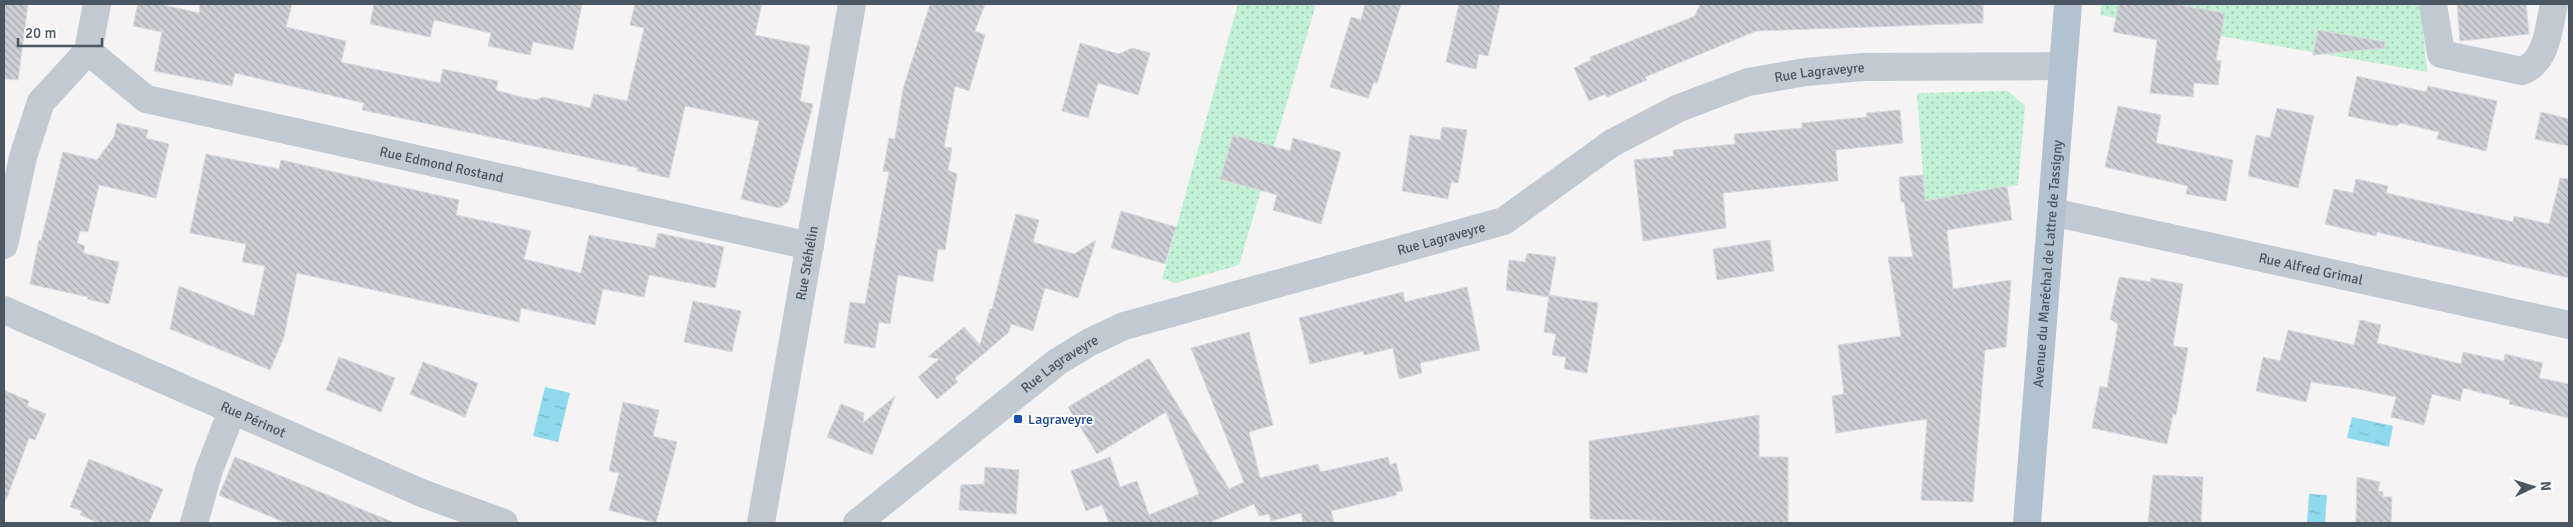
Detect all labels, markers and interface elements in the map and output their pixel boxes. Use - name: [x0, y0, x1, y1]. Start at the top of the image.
- scale bar: [18, 15, 101, 47]
- text: 20 m: [25, 24, 56, 42]
- street label: Rue Lagraveyre: [1773, 59, 1865, 86]
- street label: Avenue du Maréchal de Lattre de Tassigny: [2030, 139, 2066, 388]
- street label: Rue Edmond Rostand: [378, 143, 505, 187]
- street label: Rue Lagraveyre: [1395, 219, 1487, 259]
- street label: Rue Stéhélin: [792, 224, 822, 302]
- street label: Rue Alfred Grimal: [2257, 249, 2365, 289]
- street label: Rue Lagraveyre: [1018, 331, 1101, 397]
- street label: Rue Périnot: [218, 398, 288, 441]
- place label: Lagraveyre: [1028, 411, 1093, 428]
- marker: Lagraveyre: [1012, 413, 1024, 425]
- north arrow: [2508, 462, 2558, 512]
- text: N: [2537, 481, 2554, 492]

